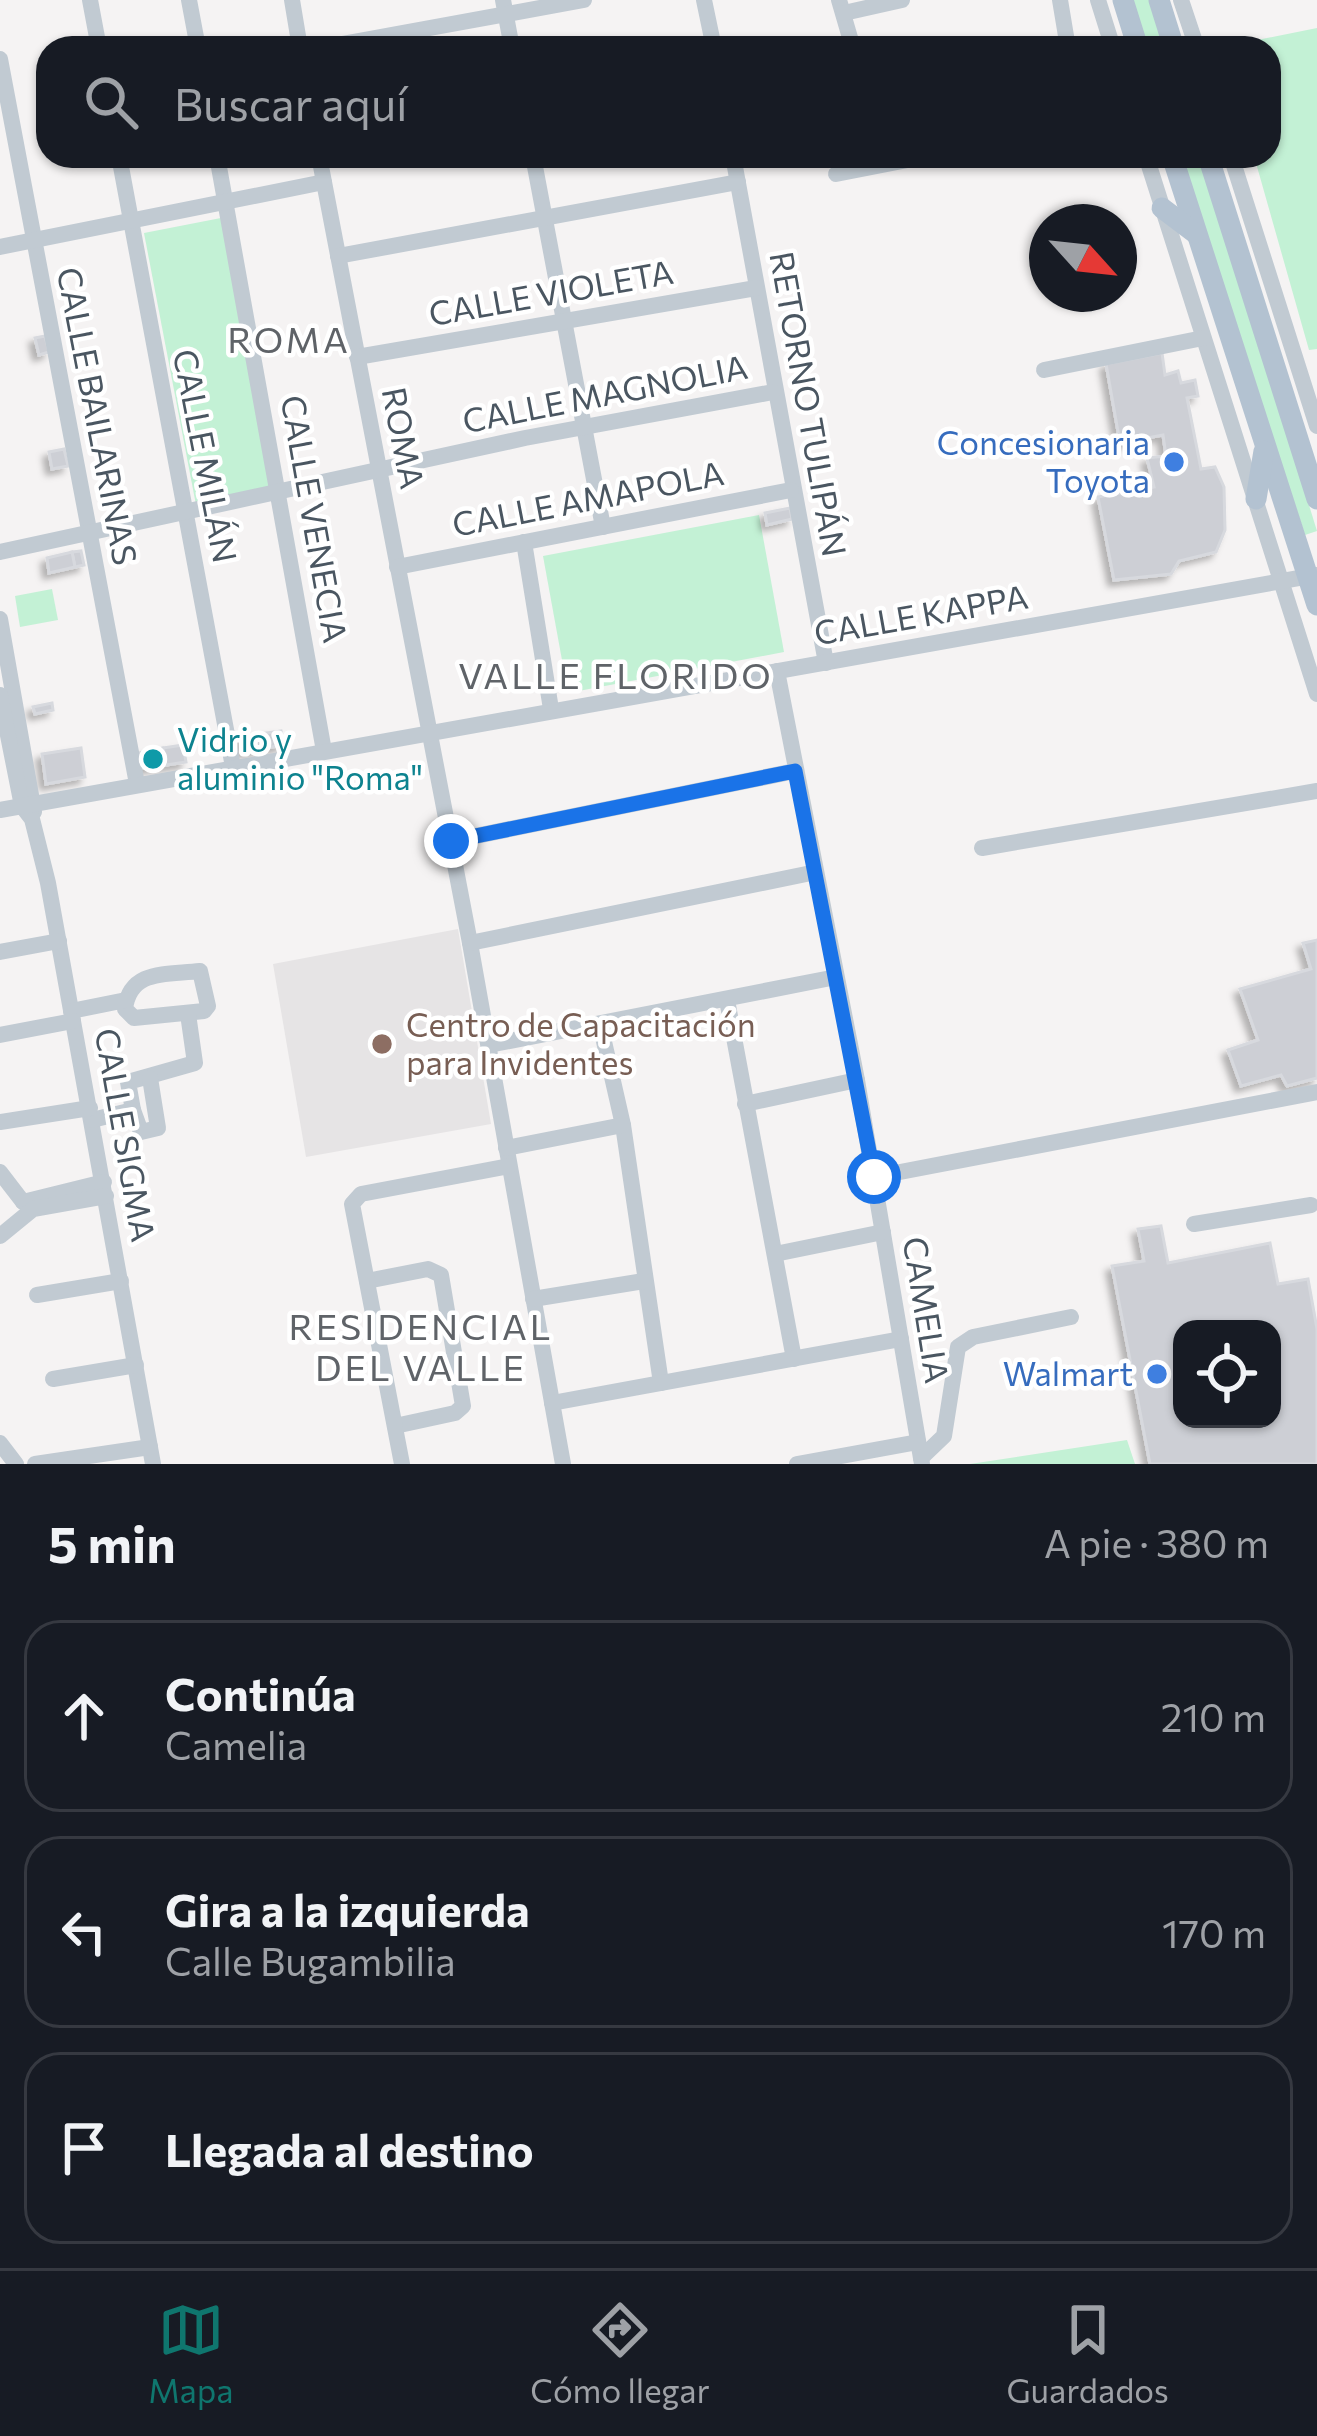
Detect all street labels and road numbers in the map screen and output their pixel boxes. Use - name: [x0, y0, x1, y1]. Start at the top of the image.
- street label: RETORNO TULIPÁN: [762, 248, 856, 559]
- street label: CALLE VIOLETA: [425, 250, 676, 333]
- street label: CALLE BAILARINAS: [50, 263, 147, 568]
- street label: CALLE MAGNOLIA: [459, 345, 751, 440]
- street label: CALLE MILÁN: [166, 346, 247, 566]
- street label: ROMA: [375, 384, 434, 492]
- street label: CALLE VENECIA: [274, 392, 357, 646]
- street label: CALLE AMAPOLA: [449, 451, 727, 544]
- street label: CALLE KAPPA: [811, 575, 1031, 653]
- street label: CALLE SIGMA: [88, 1025, 165, 1245]
- street label: CAMELIA: [896, 1234, 959, 1386]

